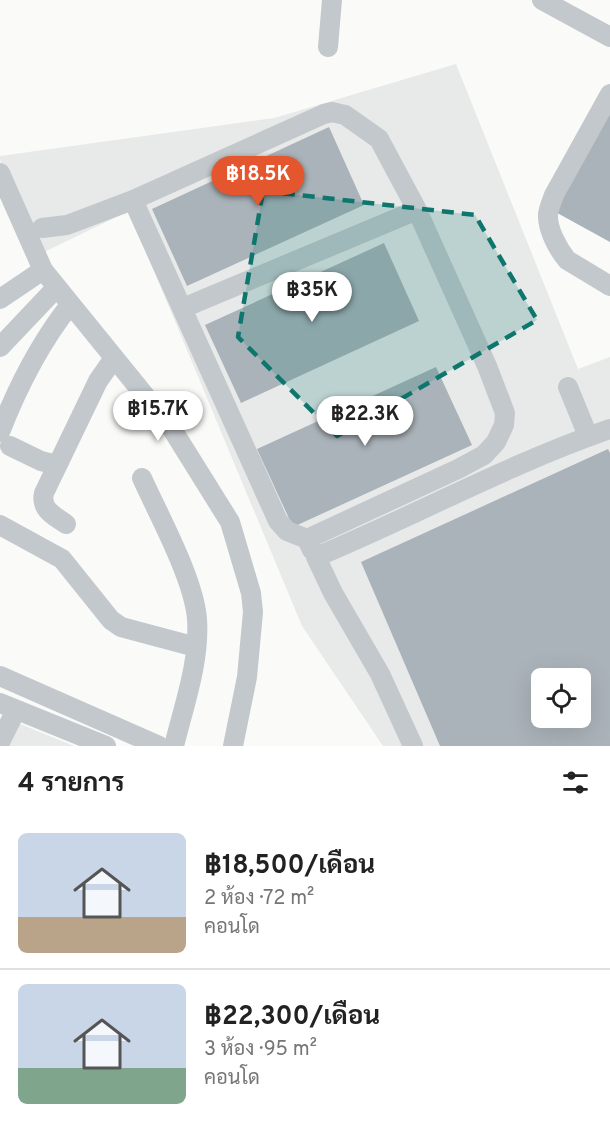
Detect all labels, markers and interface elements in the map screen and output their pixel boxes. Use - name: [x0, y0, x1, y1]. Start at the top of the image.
- pin: ฿18.5K: [209, 156, 307, 207]
- text: ฿18.5K: [225, 162, 291, 188]
- pin: ฿35K: [276, 272, 348, 323]
- text: ฿35K: [286, 278, 338, 304]
- pin: ฿15.7K: [109, 391, 207, 442]
- pin: ฿22.3K: [316, 396, 414, 447]
- text: ฿15.7K: [127, 397, 189, 423]
- text: ฿22.3K: [330, 402, 400, 428]
- map controls: [531, 668, 591, 728]
- button: locate: [531, 668, 591, 728]
- icon: filters: [559, 766, 592, 799]
- text: 4 รายการ: [18, 768, 124, 801]
- text: ฿18,500/เดือน: [204, 850, 375, 883]
- icon: home: [66, 857, 138, 929]
- text: 2 ห้อง · 72 m²: [204, 886, 314, 912]
- text: คอนโด: [204, 915, 260, 941]
- text: ฿22,300/เดือน: [204, 1001, 380, 1034]
- icon: home: [66, 1008, 138, 1080]
- text: 3 ห้อง · 95 m²: [204, 1037, 317, 1063]
- text: คอนโด: [204, 1066, 260, 1092]

